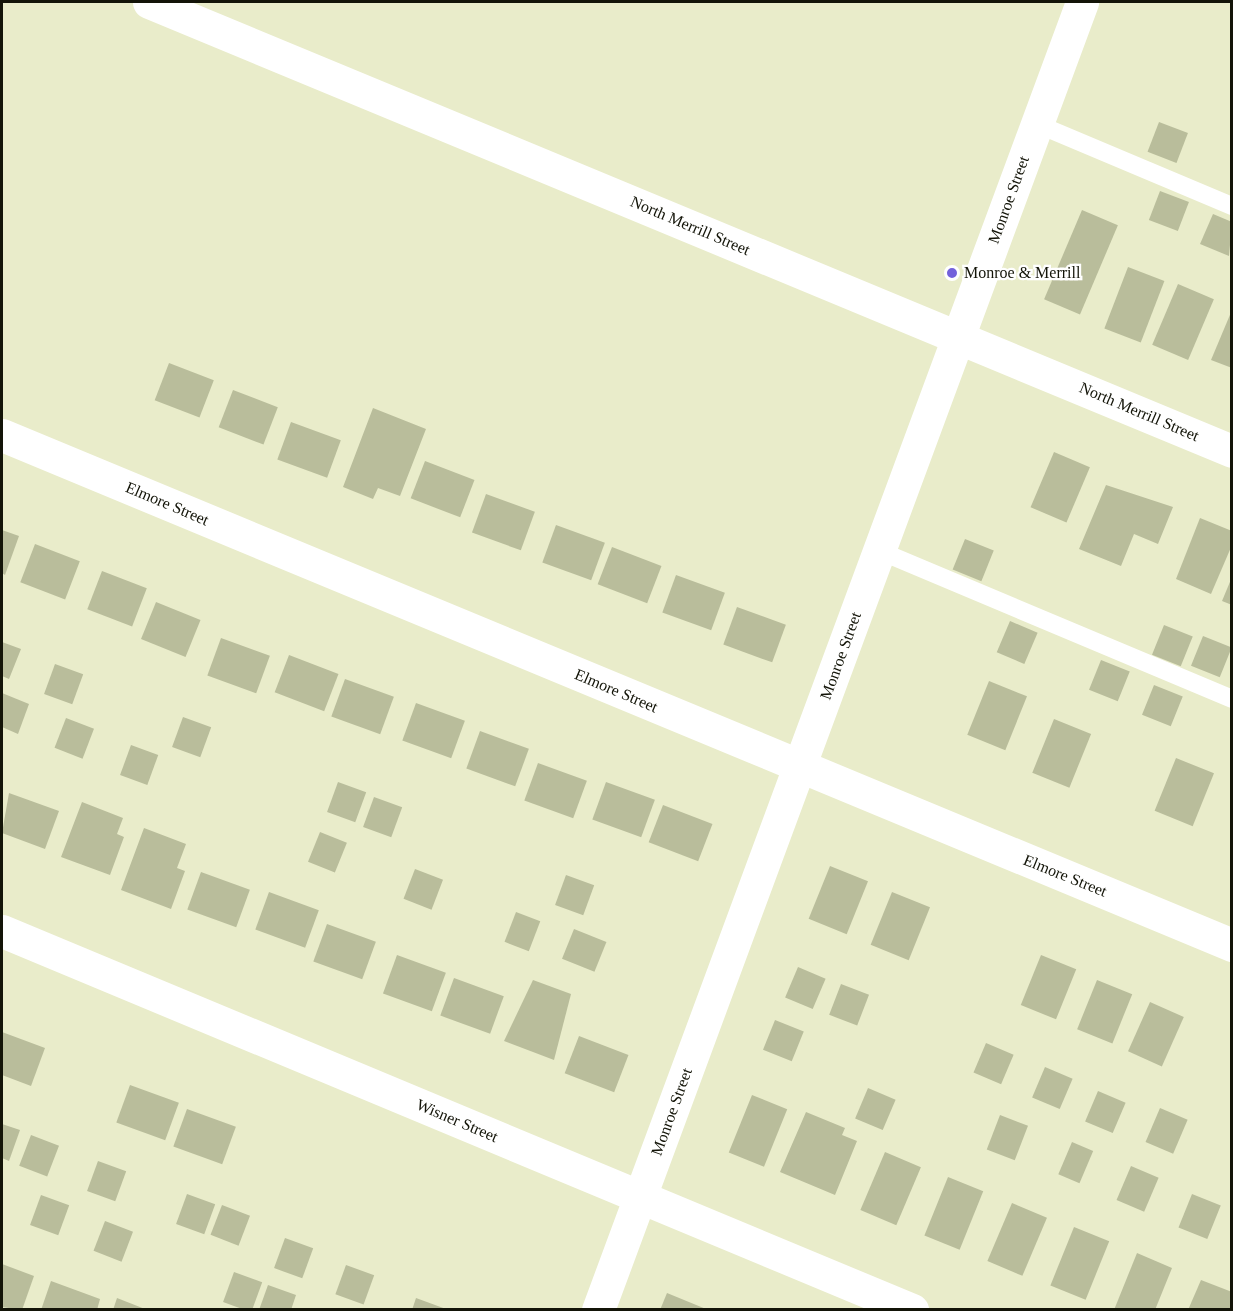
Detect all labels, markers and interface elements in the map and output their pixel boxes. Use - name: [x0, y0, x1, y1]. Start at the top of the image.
- street label: Monroe Street: [984, 154, 1034, 246]
- street label: North Merrill Street: [627, 192, 753, 260]
- place label: Monroe & Merrill: [964, 263, 1080, 283]
- marker: Monroe & Merrill: [945, 266, 959, 280]
- street label: North Merrill Street: [1076, 378, 1202, 446]
- street label: Elmore Street: [123, 478, 211, 530]
- street label: Monroe Street: [816, 610, 866, 702]
- street label: Elmore Street: [572, 665, 660, 717]
- street label: Elmore Street: [1020, 851, 1110, 901]
- street label: Monroe Street: [647, 1066, 697, 1158]
- street label: Wisner Street: [413, 1095, 501, 1147]

